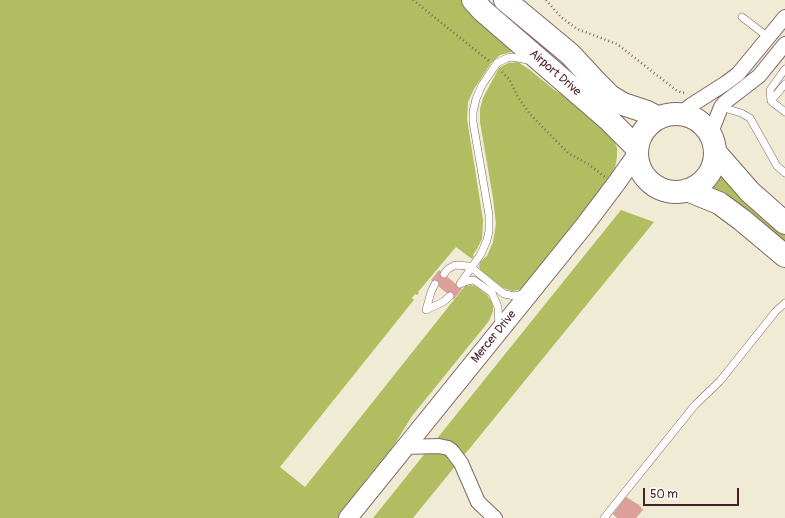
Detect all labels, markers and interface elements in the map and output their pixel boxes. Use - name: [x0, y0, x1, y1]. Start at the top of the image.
- street label: Airport Drive: [526, 47, 584, 99]
- street label: Mercer Drive: [468, 308, 520, 366]
- scale bar: [645, 480, 741, 506]
- text: 50 m: [650, 487, 678, 502]

